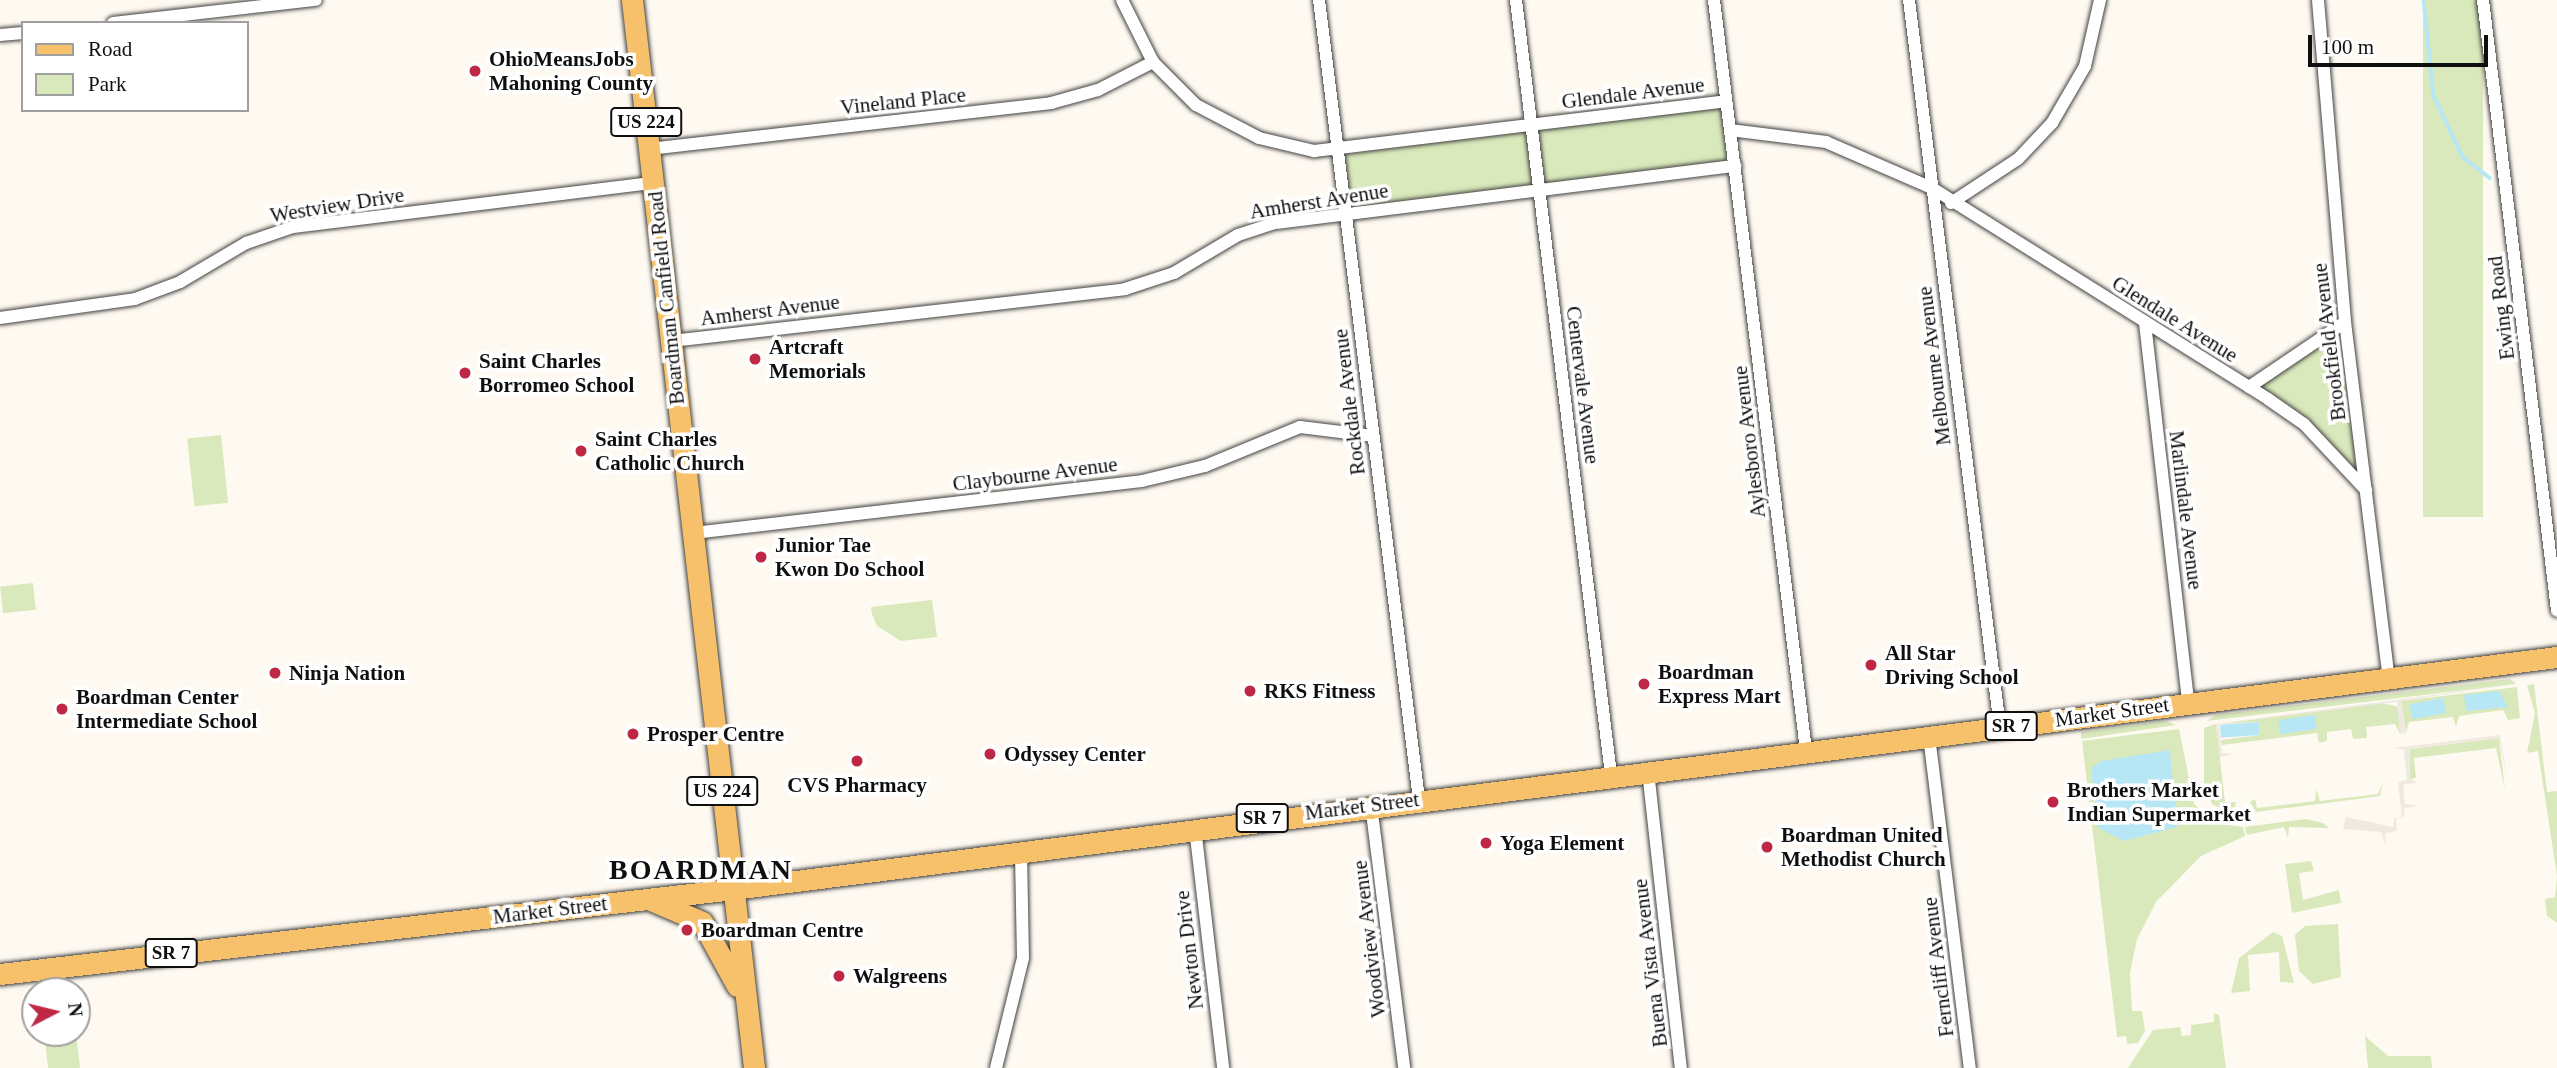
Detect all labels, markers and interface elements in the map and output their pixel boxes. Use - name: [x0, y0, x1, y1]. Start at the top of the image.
- legend: [21, 21, 248, 112]
- scale bar: [2312, 21, 2492, 65]
- text: 100 m: [2321, 35, 2374, 59]
- text: Road: [88, 37, 132, 61]
- place label: OhioMeansJobs Mahoning County: [489, 46, 653, 96]
- marker: OhioMeansJobs Mahoning County: [467, 63, 483, 79]
- text: Park: [88, 72, 127, 96]
- street label: Glendale Avenue: [1560, 72, 1706, 114]
- street label: Vineland Place: [839, 82, 967, 120]
- road number: US 224: [609, 106, 683, 138]
- street label: Amherst Avenue: [1247, 178, 1391, 224]
- street label: Westview Drive: [268, 182, 406, 228]
- street label: Boardman Canfield Road: [642, 190, 690, 406]
- street label: Ewing Road: [2482, 255, 2520, 361]
- street label: Brookfield Avenue: [2307, 261, 2351, 423]
- street label: Glendale Avenue: [2107, 270, 2243, 368]
- street label: Melbourne Avenue: [1912, 284, 1956, 448]
- street label: Amherst Avenue: [698, 289, 842, 331]
- street label: Centervale Avenue: [1561, 304, 1605, 466]
- street label: Rockdale Avenue: [1327, 327, 1371, 477]
- place label: Artcraft Memorials: [769, 334, 866, 384]
- place label: Saint Charles Borromeo School: [479, 348, 634, 398]
- marker: Artcraft Memorials: [747, 351, 763, 367]
- street label: Aylesboro Avenue: [1727, 364, 1771, 520]
- marker: Saint Charles Borromeo School: [457, 365, 473, 381]
- place label: Saint Charles Catholic Church: [595, 426, 745, 476]
- street label: Marlindale Avenue: [2164, 429, 2208, 591]
- marker: Saint Charles Catholic Church: [573, 443, 589, 459]
- street label: Claybourne Avenue: [951, 451, 1119, 497]
- place label: Junior Tae Kwon Do School: [775, 532, 924, 582]
- marker: Junior Tae Kwon Do School: [753, 549, 769, 565]
- place label: All Star Driving School: [1885, 640, 2019, 690]
- marker: All Star Driving School: [1863, 657, 1879, 673]
- place label: Boardman Express Mart: [1658, 659, 1781, 709]
- place label: Ninja Nation: [289, 660, 405, 686]
- marker: Ninja Nation: [267, 665, 283, 681]
- marker: Boardman Express Mart: [1636, 676, 1652, 692]
- place label: RKS Fitness: [1264, 678, 1375, 704]
- marker: RKS Fitness: [1242, 683, 1258, 699]
- place label: Boardman Center Intermediate School: [76, 684, 257, 734]
- street label: Market Street: [2053, 692, 2171, 732]
- marker: Boardman Center Intermediate School: [54, 701, 70, 717]
- road number: SR 7: [1983, 710, 2039, 741]
- place label: Prosper Centre: [647, 721, 784, 747]
- marker: Prosper Centre: [625, 726, 641, 742]
- place label: Odyssey Center: [1004, 741, 1146, 767]
- marker: Odyssey Center: [982, 746, 998, 762]
- marker: CVS Pharmacy: [849, 753, 865, 769]
- place label: CVS Pharmacy: [787, 772, 927, 798]
- road number: US 224: [685, 776, 759, 806]
- place label: Brothers Market Indian Supermarket: [2067, 777, 2251, 827]
- street label: Market Street: [1303, 786, 1421, 826]
- marker: Brothers Market Indian Supermarket: [2045, 794, 2061, 810]
- road number: SR 7: [1234, 803, 1290, 834]
- place label: Boardman United Methodist Church: [1781, 822, 1946, 872]
- place label: Yoga Element: [1500, 830, 1624, 856]
- marker: Yoga Element: [1478, 835, 1494, 851]
- marker: Boardman United Methodist Church: [1759, 839, 1775, 855]
- district label: BOARDMAN: [610, 853, 792, 887]
- street label: Woodview Avenue: [1347, 858, 1391, 1020]
- street label: Buena Vista Avenue: [1627, 877, 1673, 1049]
- street label: Newton Drive: [1169, 889, 1209, 1011]
- street label: Market Street: [491, 890, 609, 930]
- street label: Ferncliff Avenue: [1917, 895, 1959, 1039]
- place label: Boardman Centre: [701, 917, 863, 943]
- marker: Boardman Centre: [679, 922, 695, 938]
- road number: SR 7: [143, 937, 199, 968]
- place label: Walgreens: [853, 963, 947, 989]
- marker: Walgreens: [831, 968, 847, 984]
- north arrow: [21, 977, 91, 1047]
- text: N: [64, 1002, 87, 1018]

